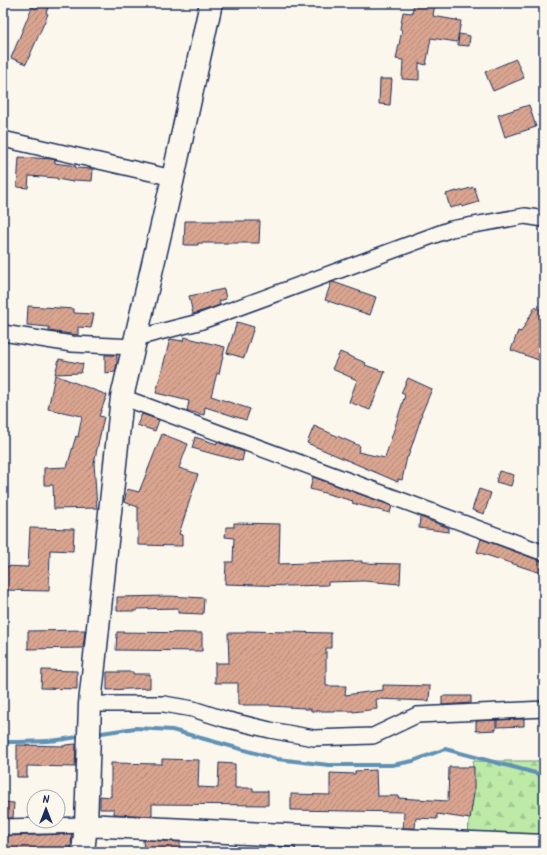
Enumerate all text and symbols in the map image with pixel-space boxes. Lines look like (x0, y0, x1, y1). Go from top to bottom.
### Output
north arrow (26, 789, 66, 829)
text: N (43, 791, 50, 809)

